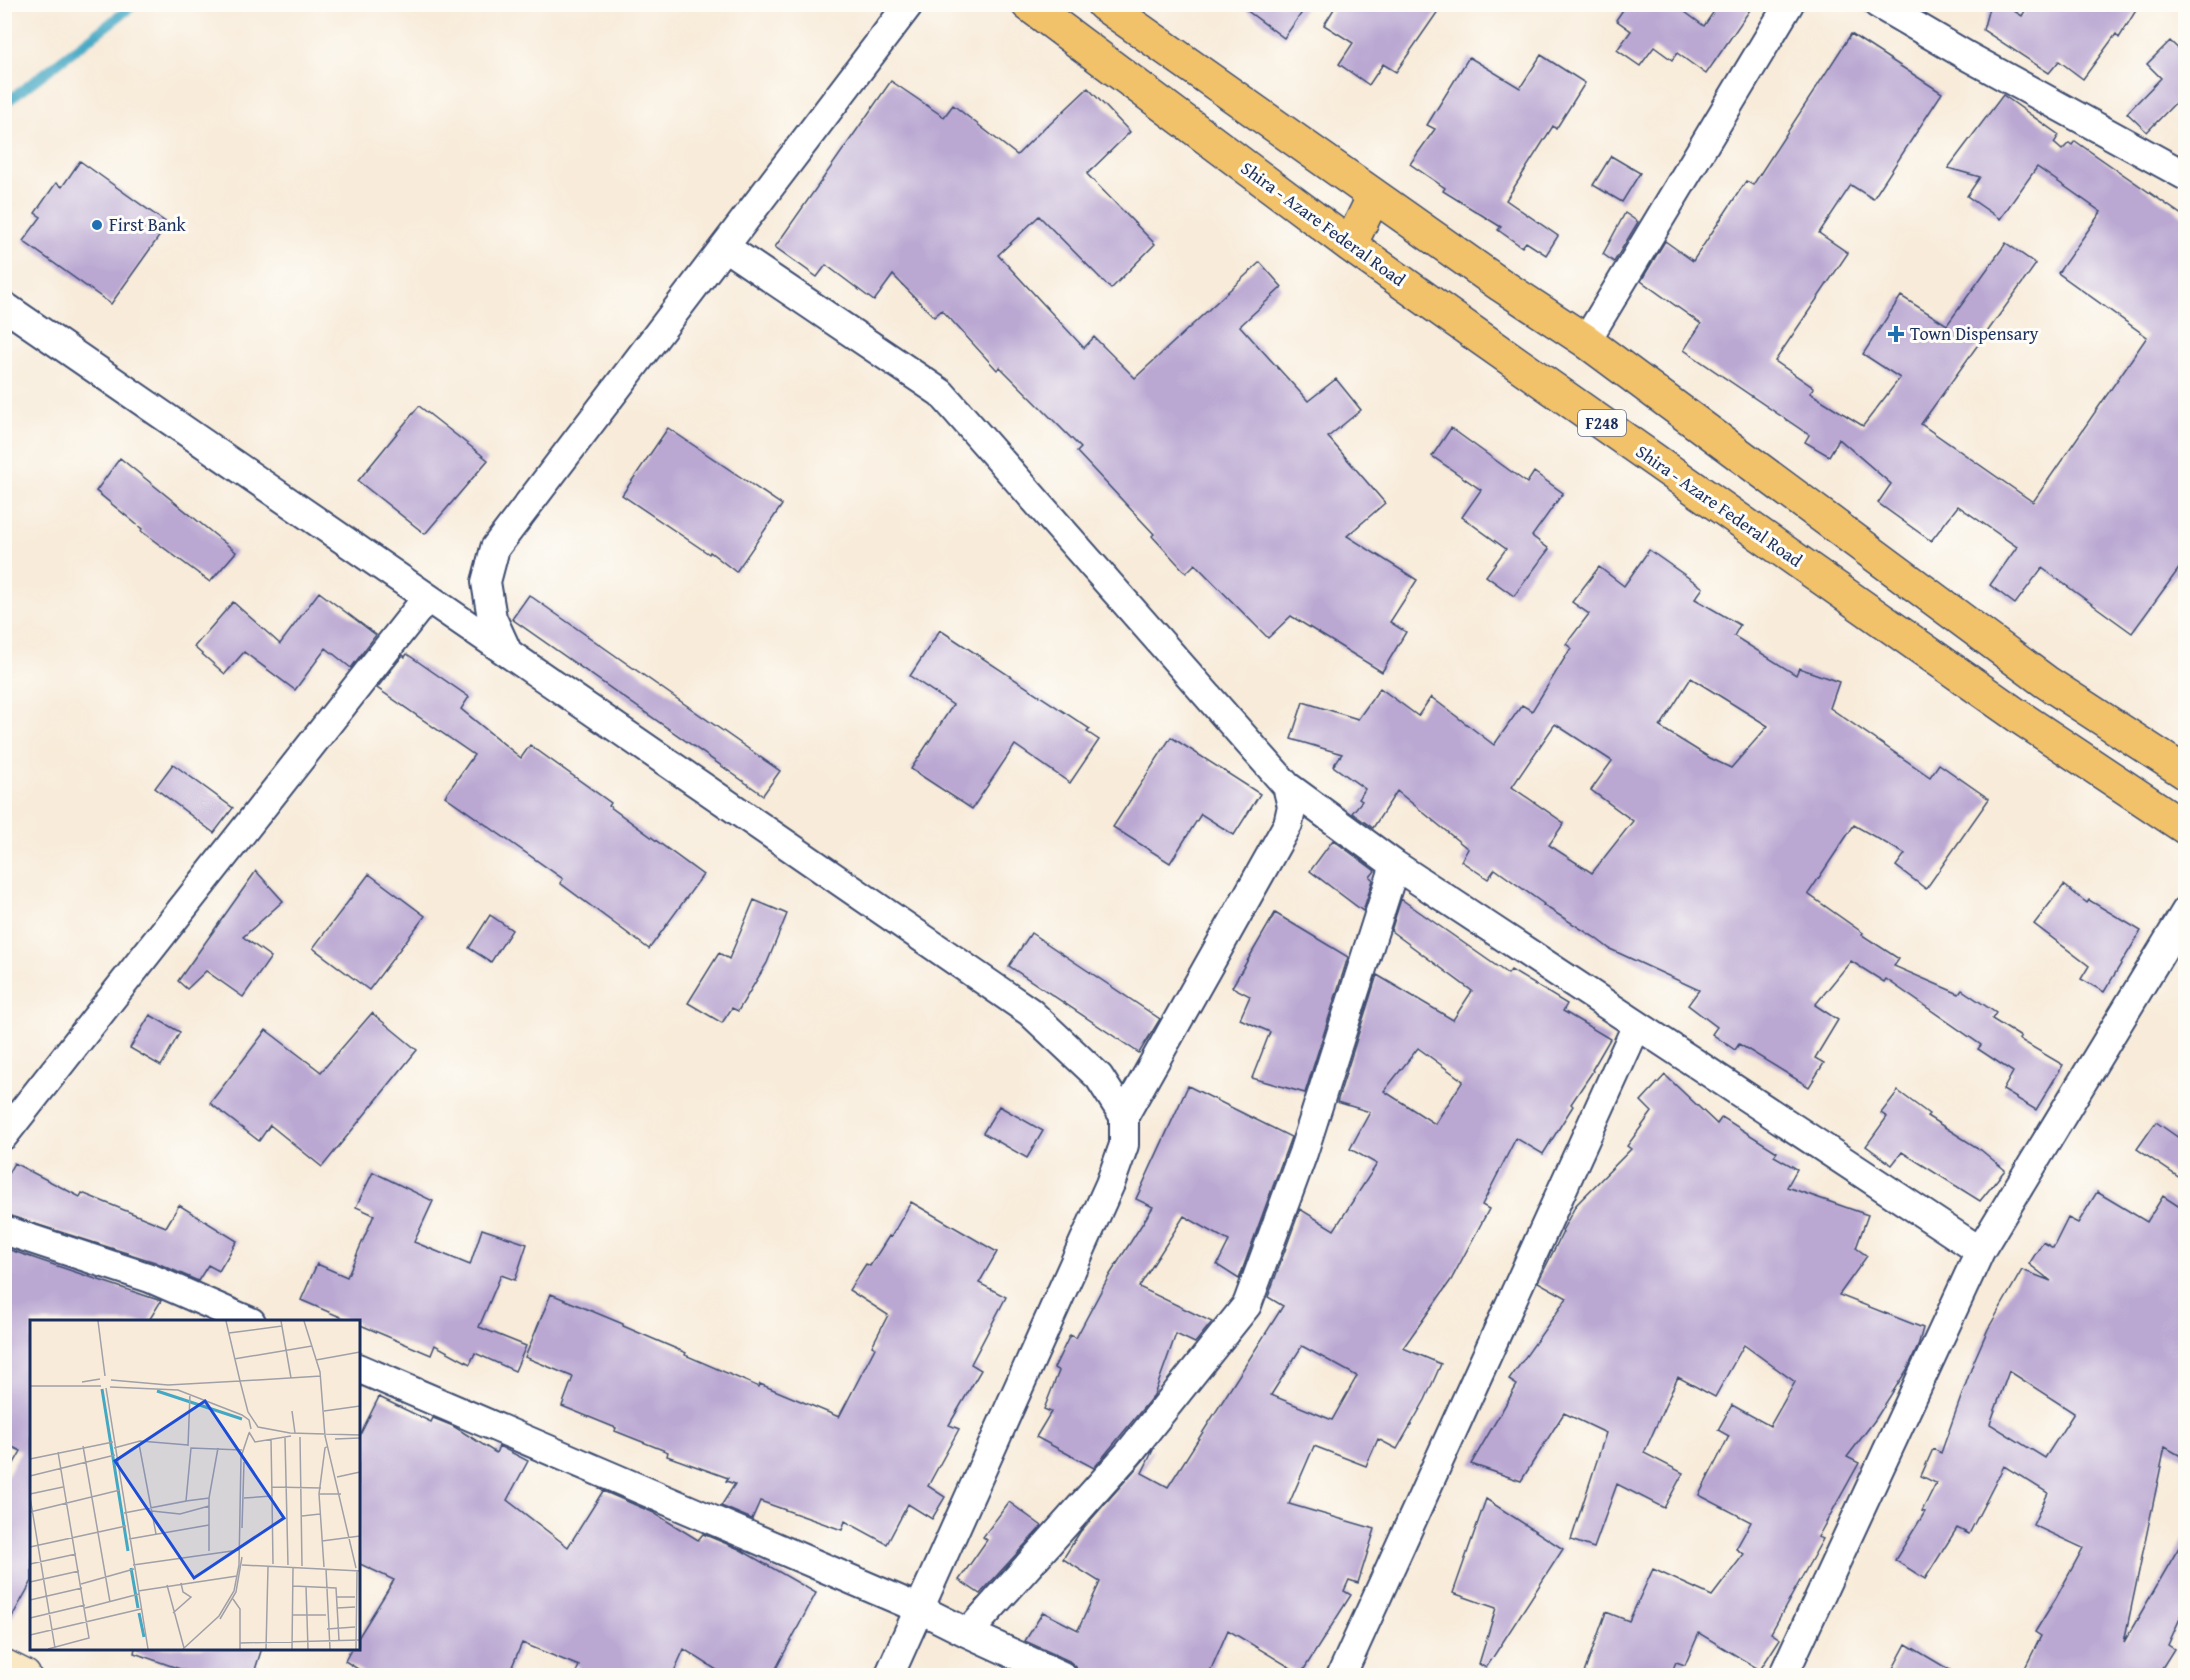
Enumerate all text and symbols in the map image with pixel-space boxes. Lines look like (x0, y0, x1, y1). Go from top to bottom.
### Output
street label: Shira - Azare Federal Road (1235, 155, 1412, 293)
place label: First Bank (109, 211, 187, 238)
marker: First Bank (90, 218, 104, 232)
place label: Town Dispensary (1910, 320, 2039, 347)
marker: Town Dispensary (1887, 325, 1905, 343)
road number: F248 (1578, 410, 1626, 436)
street label: Shira - Azare Federal Road (1631, 438, 1808, 574)
inset map (30, 1320, 360, 1650)

